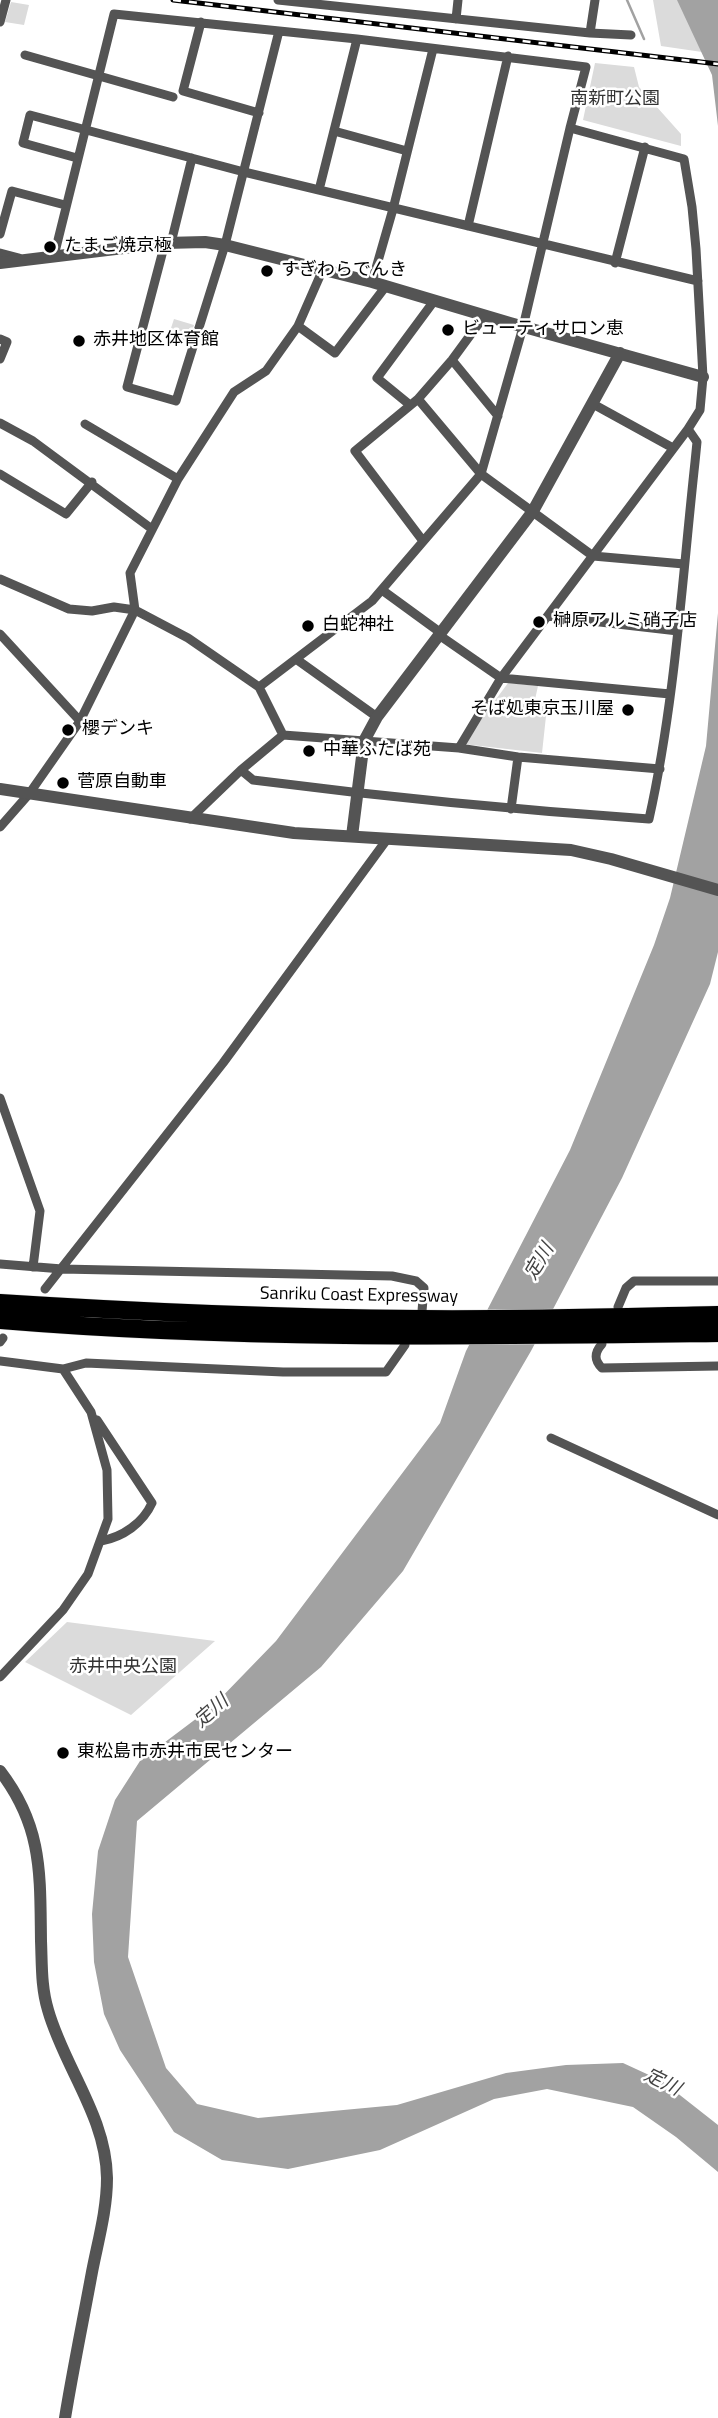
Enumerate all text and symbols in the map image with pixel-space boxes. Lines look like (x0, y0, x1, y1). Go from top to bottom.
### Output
park label: 南新町公園 (570, 89, 660, 111)
place label: たまご焼京極 (64, 236, 172, 258)
marker: たまご焼京極 (42, 239, 58, 255)
place label: すぎわらでんき (281, 260, 407, 282)
marker: すぎわらでんき (259, 263, 275, 279)
place label: ビューティサロン恵 (462, 319, 624, 341)
marker: ビューティサロン恵 (440, 322, 456, 338)
place label: 赤井地区体育館 (93, 330, 219, 352)
marker: 赤井地区体育館 (71, 333, 87, 349)
place label: 榊原アルミ硝子店 (553, 611, 697, 633)
marker: 榊原アルミ硝子店 (531, 614, 547, 630)
place label: 白蛇神社 (322, 615, 394, 637)
marker: 白蛇神社 (300, 618, 316, 634)
place label: そば処東京玉川屋 (470, 699, 614, 721)
marker: そば処東京玉川屋 (620, 702, 636, 718)
place label: 櫻デンキ (82, 719, 154, 741)
marker: 櫻デンキ (60, 722, 76, 738)
place label: 中華ふたば苑 (323, 740, 431, 762)
marker: 中華ふたば苑 (301, 743, 317, 759)
place label: 菅原自動車 (77, 772, 167, 794)
marker: 菅原自動車 (55, 775, 71, 791)
water label: 定川 (520, 1240, 560, 1284)
street label: Sanriku Coast Expressway (260, 1283, 458, 1309)
park label: 赤井中央公園 (69, 1657, 177, 1679)
water label: 定川 (190, 1691, 234, 1733)
place label: 東松島市赤井市民センター (77, 1742, 293, 1764)
marker: 東松島市赤井市民センター (55, 1745, 71, 1761)
water label: 定川 (640, 2064, 684, 2102)

